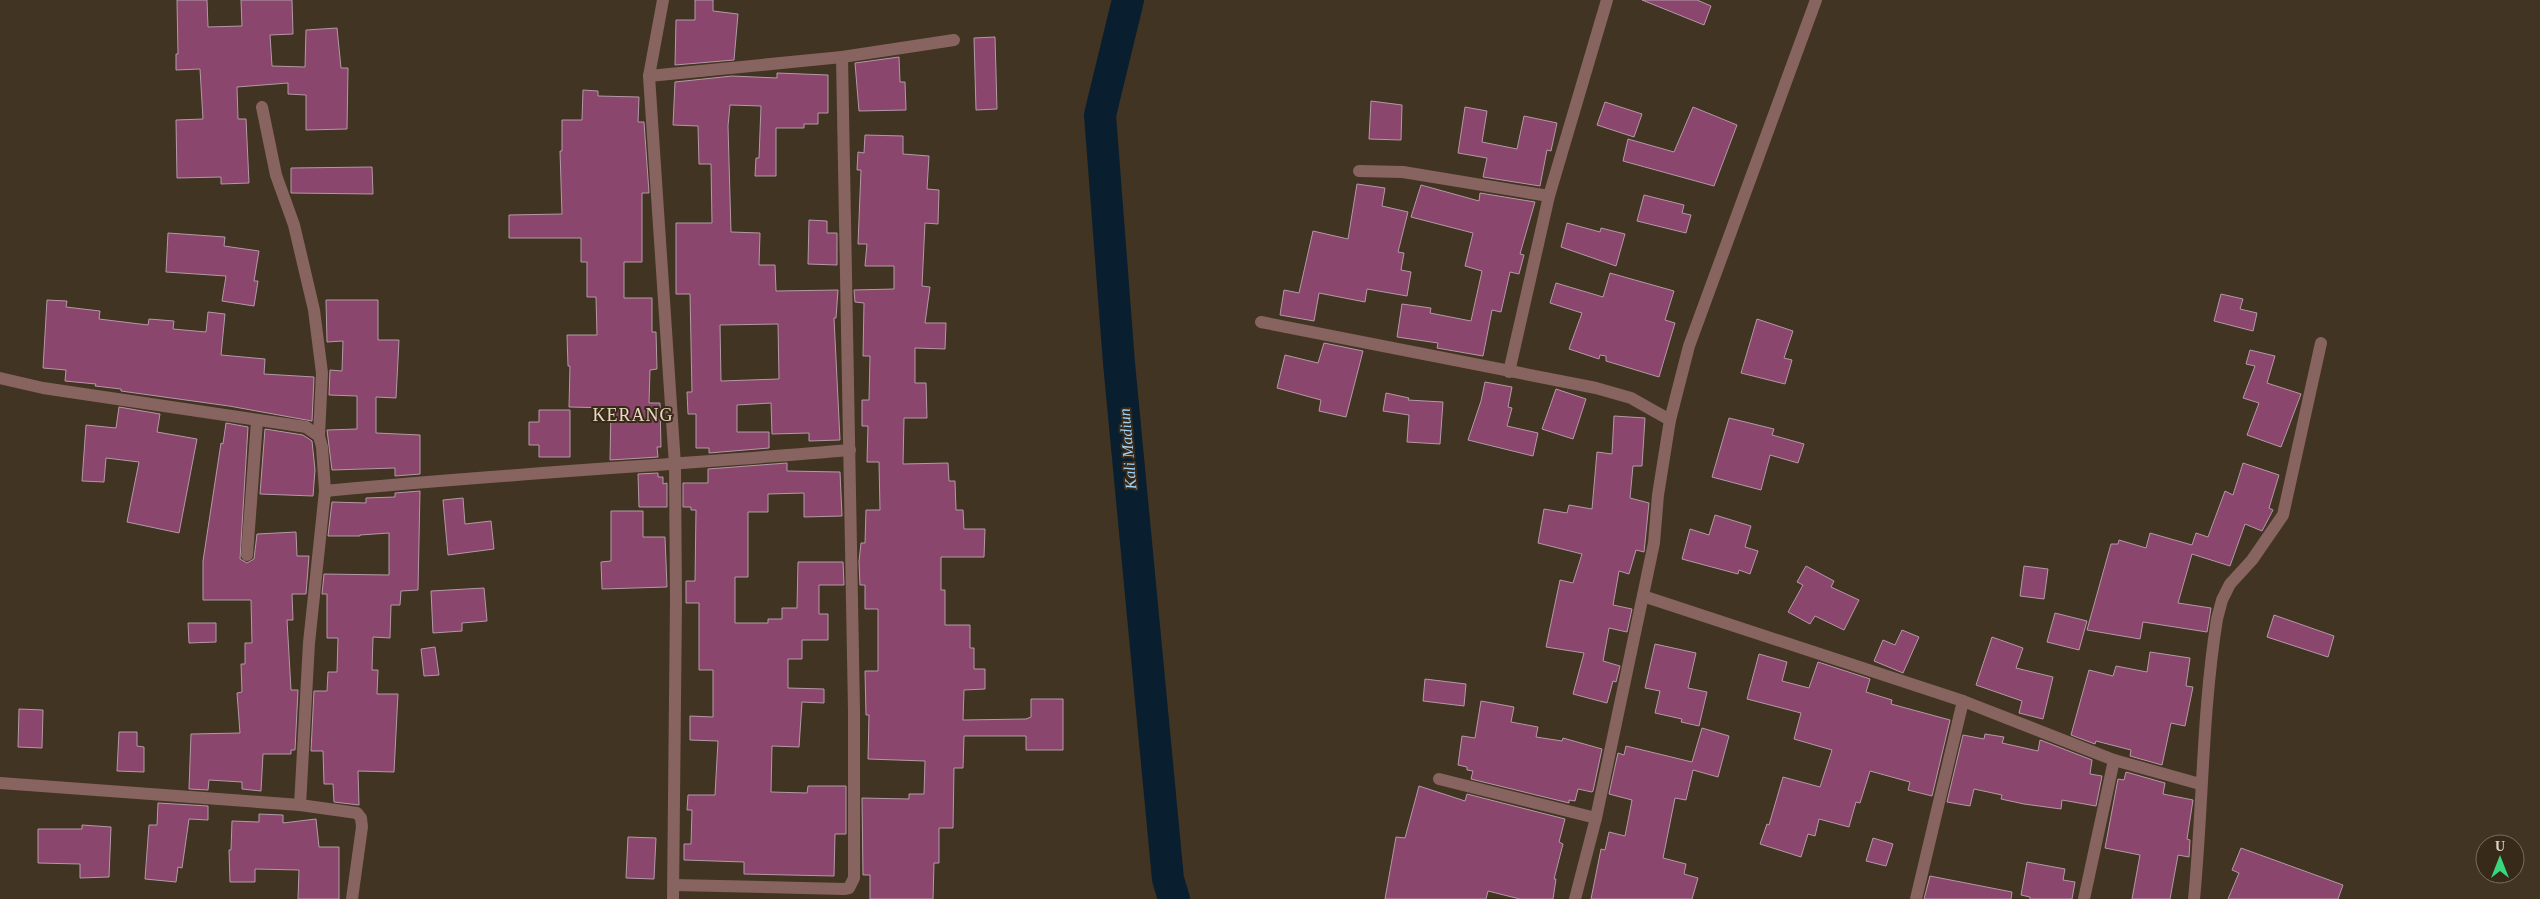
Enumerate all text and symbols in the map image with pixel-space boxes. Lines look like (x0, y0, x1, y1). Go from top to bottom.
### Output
district label: KERANG (593, 405, 674, 425)
water label: Kali Madiun (1115, 408, 1140, 491)
north arrow (2475, 834, 2525, 884)
text: U (2495, 839, 2505, 854)

